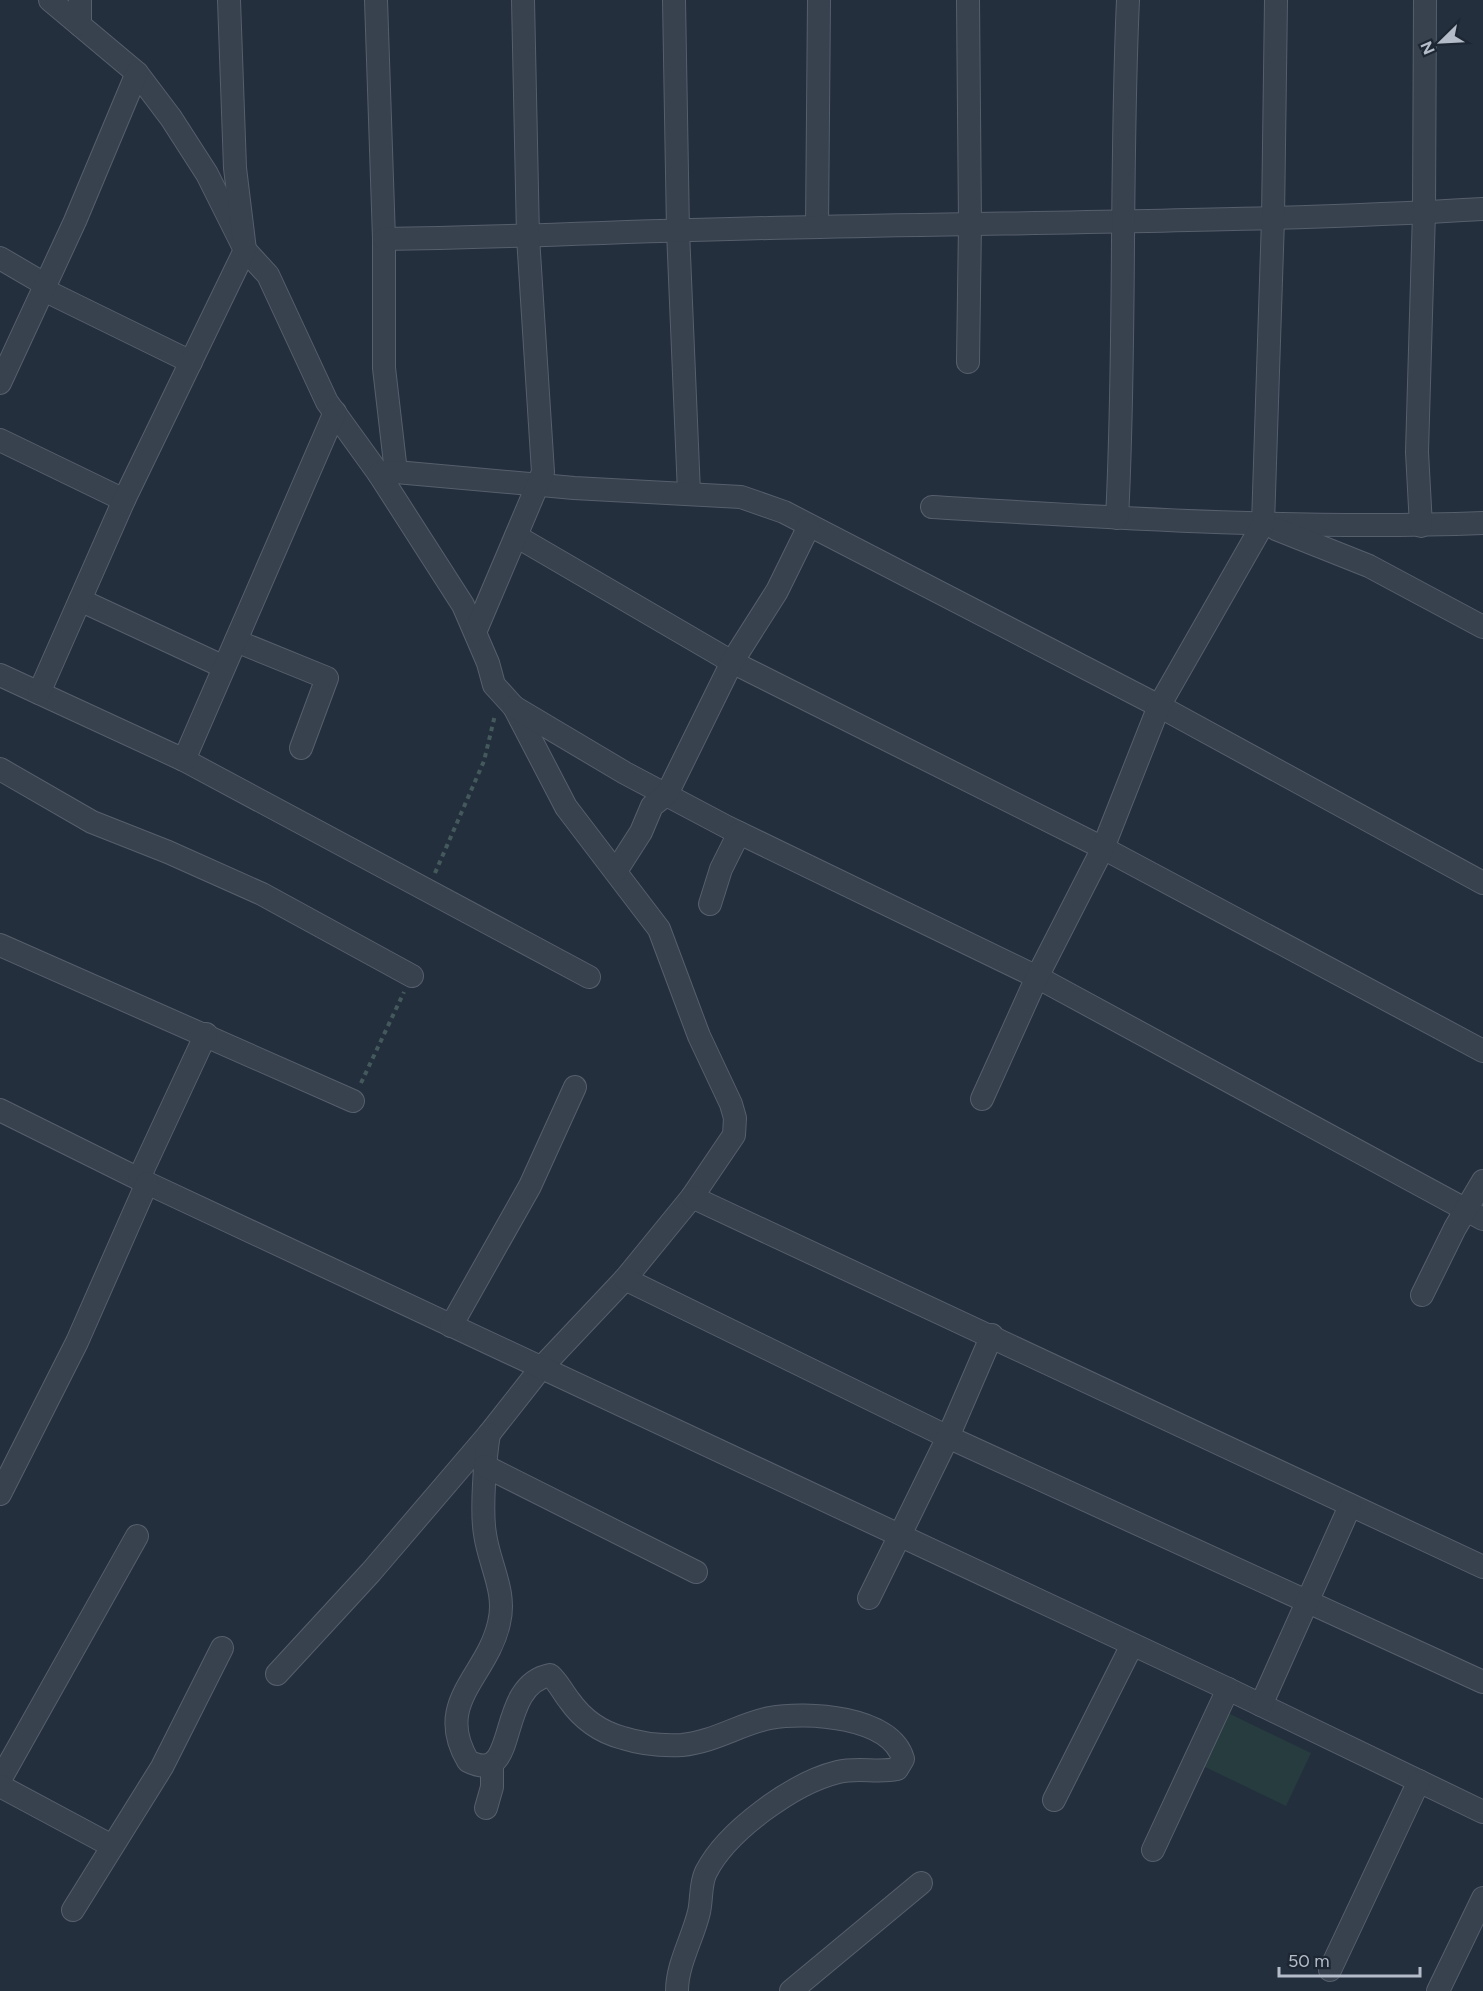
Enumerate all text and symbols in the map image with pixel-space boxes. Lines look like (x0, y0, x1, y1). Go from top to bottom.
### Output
north arrow (1411, 12, 1471, 72)
text: N (1417, 38, 1439, 57)
scale bar (1279, 1940, 1420, 1978)
text: 50 m (1288, 1950, 1330, 1972)

